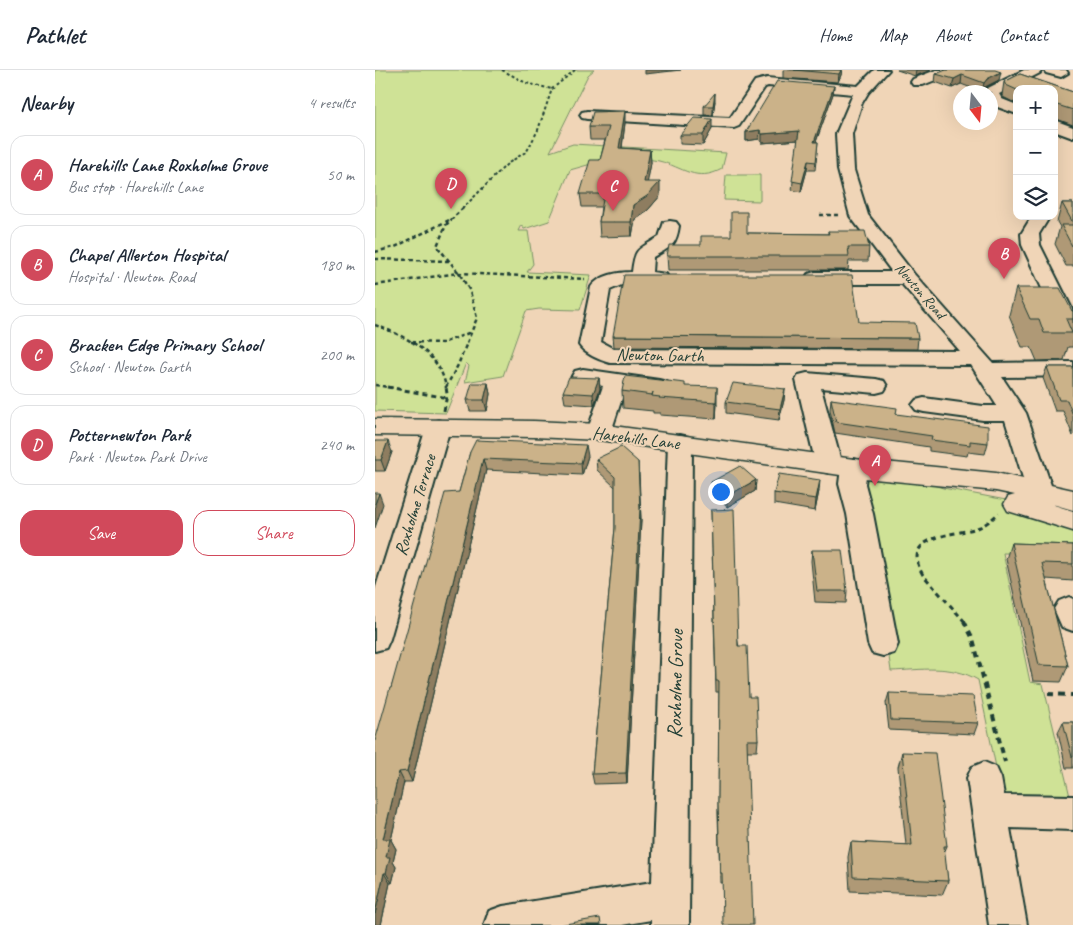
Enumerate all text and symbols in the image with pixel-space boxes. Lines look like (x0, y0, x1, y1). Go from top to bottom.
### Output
text: Pathlet (25, 20, 85, 50)
text: Home (819, 24, 852, 46)
text: Map (880, 24, 907, 46)
text: About (935, 24, 971, 46)
text: Contact (999, 24, 1048, 46)
north arrow (953, 85, 998, 130)
map controls (1013, 85, 1058, 220)
button: + (1013, 85, 1058, 130)
text: Nearby (20, 90, 73, 116)
text: 4 results (308, 93, 355, 113)
button: − (1013, 130, 1058, 175)
text: Harehills Lane Roxholme Grove (68, 153, 267, 177)
text: A (33, 165, 41, 185)
text: 50 m (327, 165, 354, 185)
pin: D (435, 168, 467, 209)
pin: C (597, 170, 629, 211)
button: layers (1013, 175, 1058, 220)
text: Bus stop · Harehills Lane (68, 177, 203, 197)
pin: B (988, 238, 1020, 279)
text: Chapel Allerton Hospital (68, 243, 226, 267)
text: B (33, 255, 41, 275)
text: 180 m (320, 255, 354, 275)
street label: Newton Road (891, 259, 951, 324)
text: Hospital · Newton Road (68, 267, 195, 287)
text: Bracken Edge Primary School (68, 333, 261, 357)
street label: Newton Garth (616, 343, 705, 367)
text: C (33, 345, 41, 365)
text: 200 m (320, 345, 354, 365)
text: School · Newton Garth (68, 357, 191, 377)
street label: Harehills Lane (591, 422, 682, 454)
text: Potternewton Park (68, 423, 190, 447)
text: D (32, 435, 42, 455)
text: 240 m (320, 435, 354, 455)
pin: A (859, 445, 891, 486)
text: Park · Newton Park Drive (68, 447, 207, 467)
street label: Roxholme Terrace (389, 451, 441, 558)
your location (708, 479, 734, 505)
button: Save (20, 510, 183, 556)
button: Share (193, 510, 355, 556)
street label: Roxholme Grove (661, 628, 689, 739)

